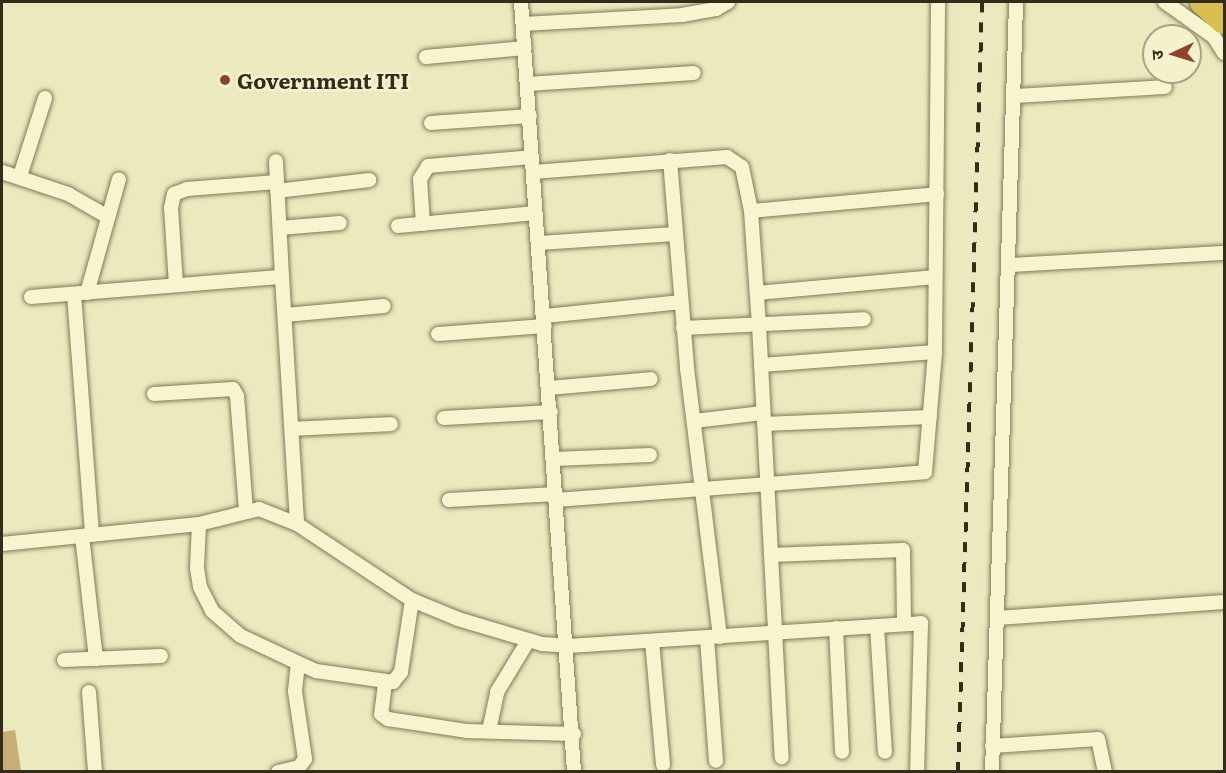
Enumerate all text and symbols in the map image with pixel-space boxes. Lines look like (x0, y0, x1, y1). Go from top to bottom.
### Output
north arrow (1142, 24, 1202, 84)
text: उ (1144, 50, 1168, 61)
place label: Government ITI (237, 67, 409, 93)
marker: Government ITI (218, 73, 232, 87)

